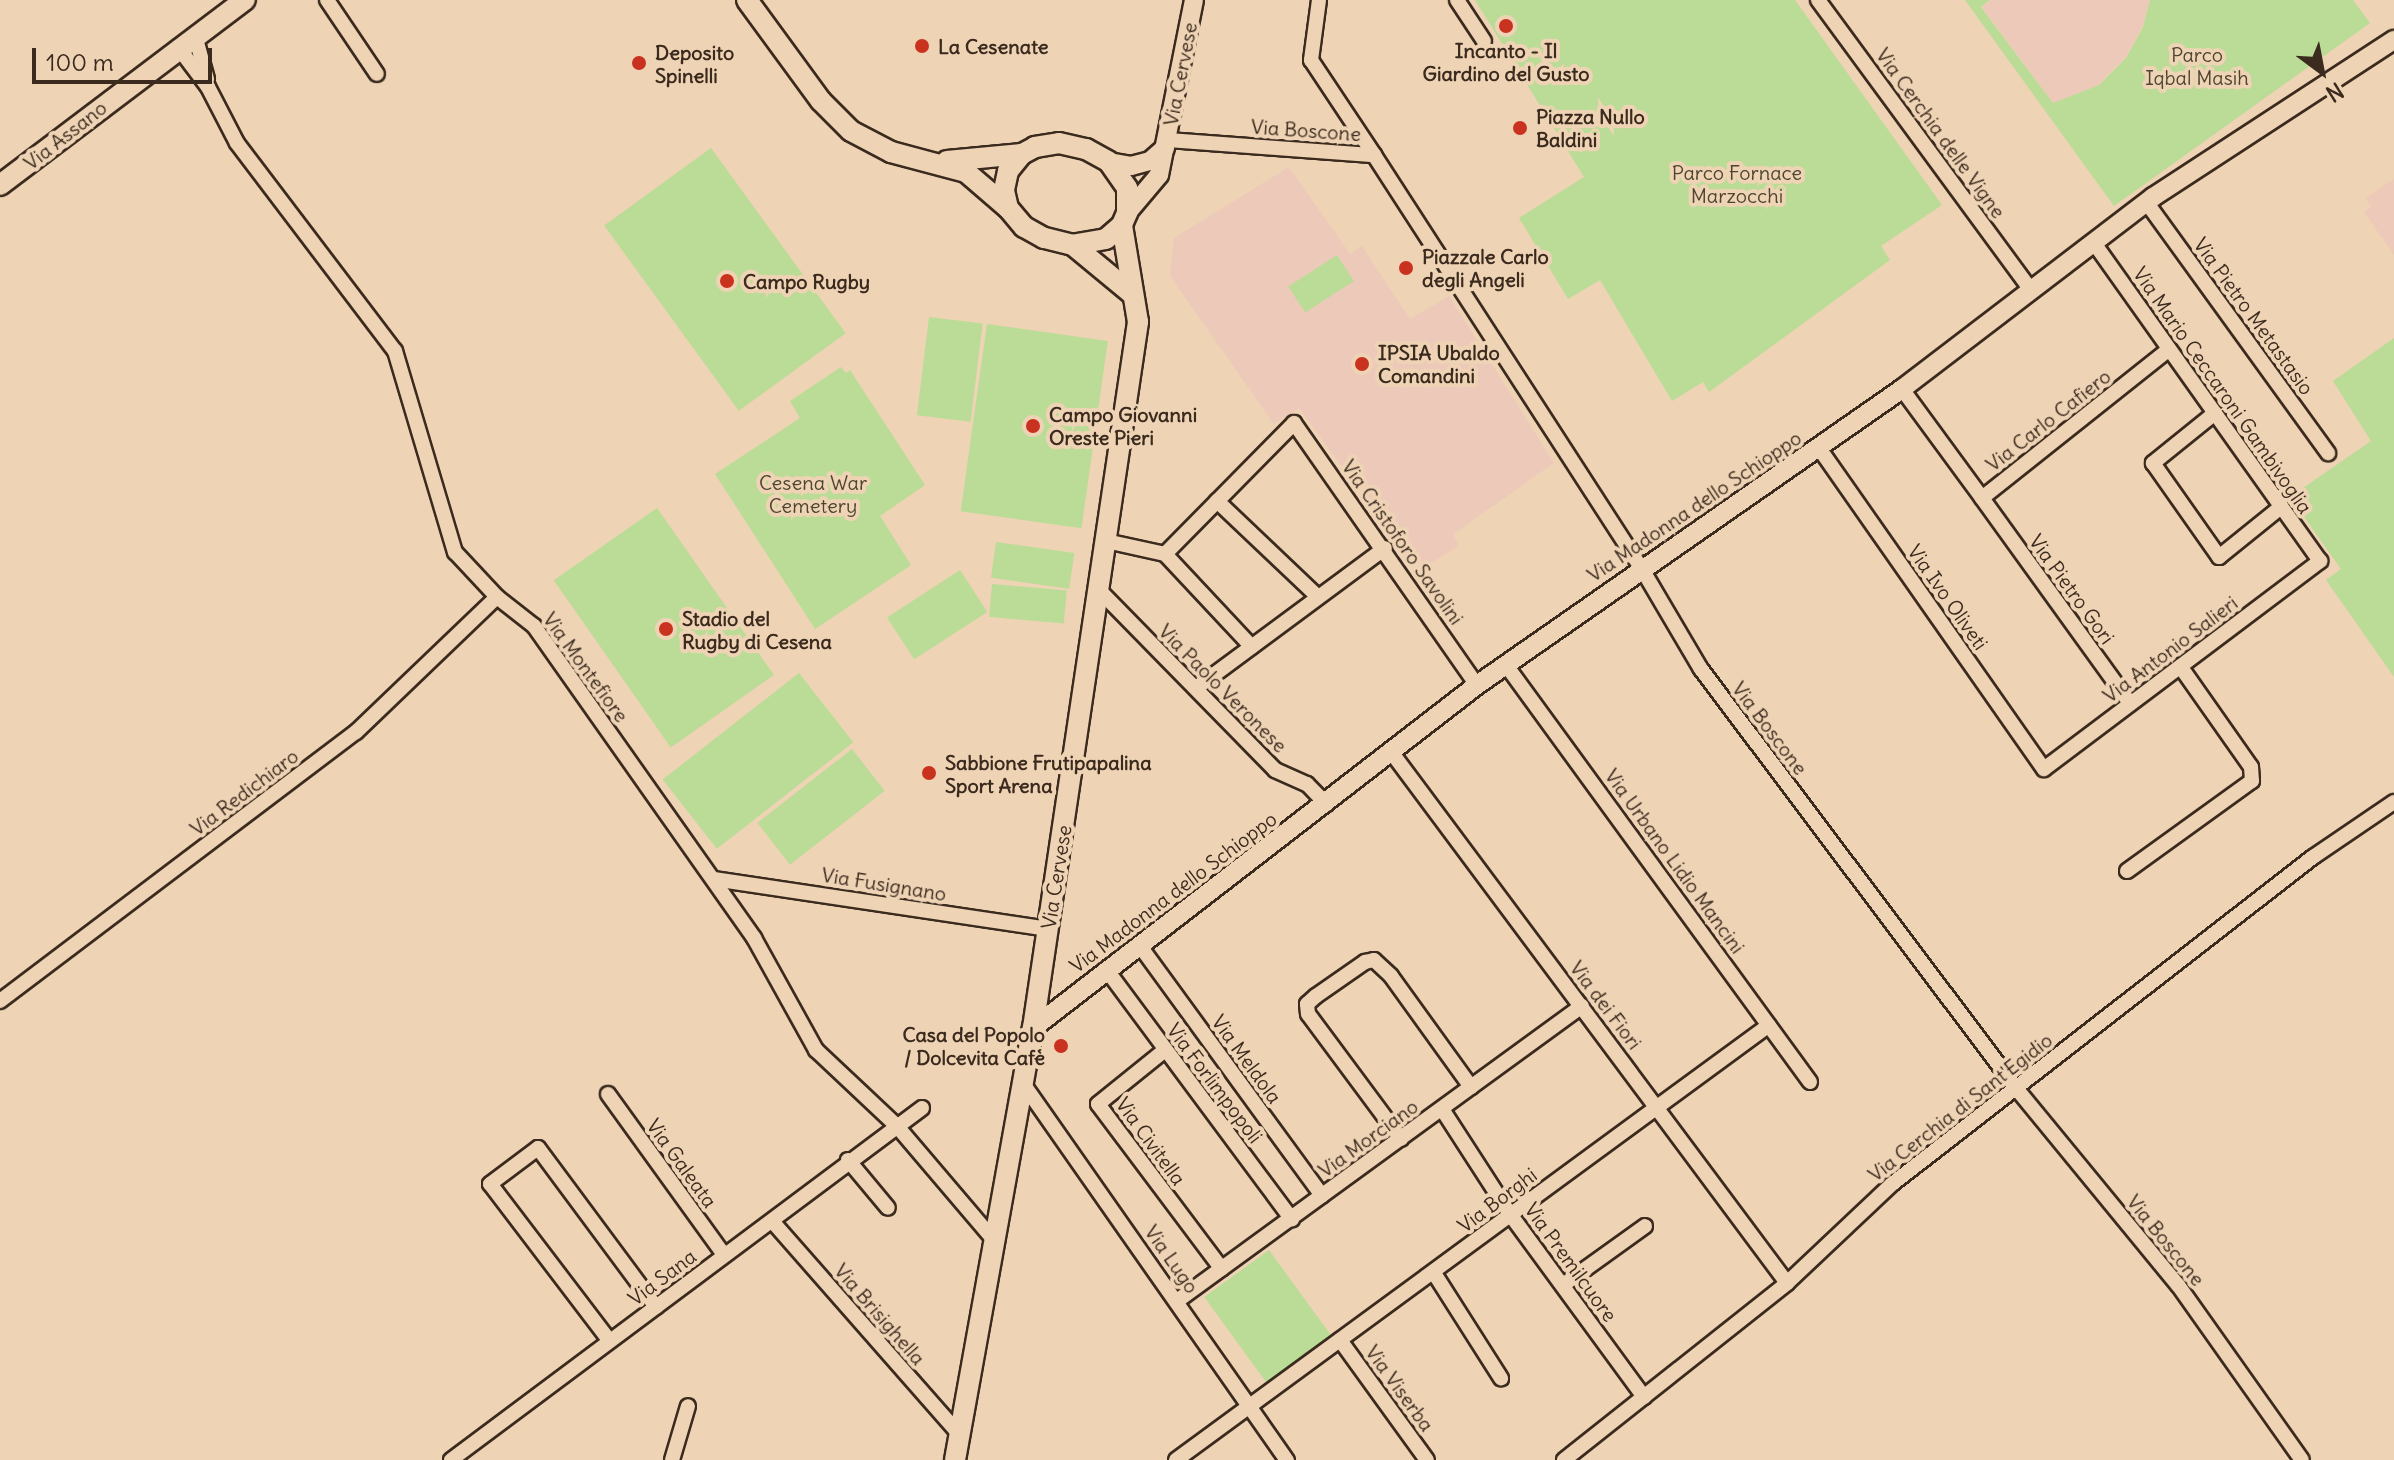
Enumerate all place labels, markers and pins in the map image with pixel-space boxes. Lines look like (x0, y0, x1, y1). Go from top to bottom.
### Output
marker: Incanto - Il Giardino del Gusto (1497, 17, 1515, 35)
place label: La Cesenate (938, 34, 1049, 58)
marker: La Cesenate (913, 37, 931, 55)
place label: Incanto - Il Giardino del Gusto (1423, 38, 1589, 85)
place label: Deposito Spinelli (655, 40, 734, 87)
marker: Deposito Spinelli (630, 54, 648, 72)
place label: Piazza Nullo Baldini (1536, 104, 1645, 151)
marker: Piazza Nullo Baldini (1511, 119, 1529, 137)
place label: Piazzale Carlo degli Angeli (1422, 244, 1549, 291)
marker: Piazzale Carlo degli Angeli (1397, 259, 1415, 277)
place label: Campo Rugby (743, 269, 870, 293)
marker: Campo Rugby (718, 272, 736, 290)
place label: IPSIA Ubaldo Comandini (1378, 340, 1500, 387)
marker: IPSIA Ubaldo Comandini (1353, 355, 1371, 373)
place label: Campo Giovanni Oreste Pieri (1049, 402, 1197, 449)
marker: Campo Giovanni Oreste Pieri (1024, 417, 1042, 435)
place label: Stadio del Rugby di Cesena (682, 606, 832, 653)
marker: Stadio del Rugby di Cesena (657, 620, 675, 638)
place label: Sabbione Frutipapalina Sport Arena (945, 750, 1152, 797)
marker: Sabbione Frutipapalina Sport Arena (920, 764, 938, 782)
place label: Casa del Popolo / Dolcevita Cafè (902, 1022, 1045, 1069)
marker: Casa del Popolo / Dolcevita Cafè (1052, 1037, 1070, 1055)

